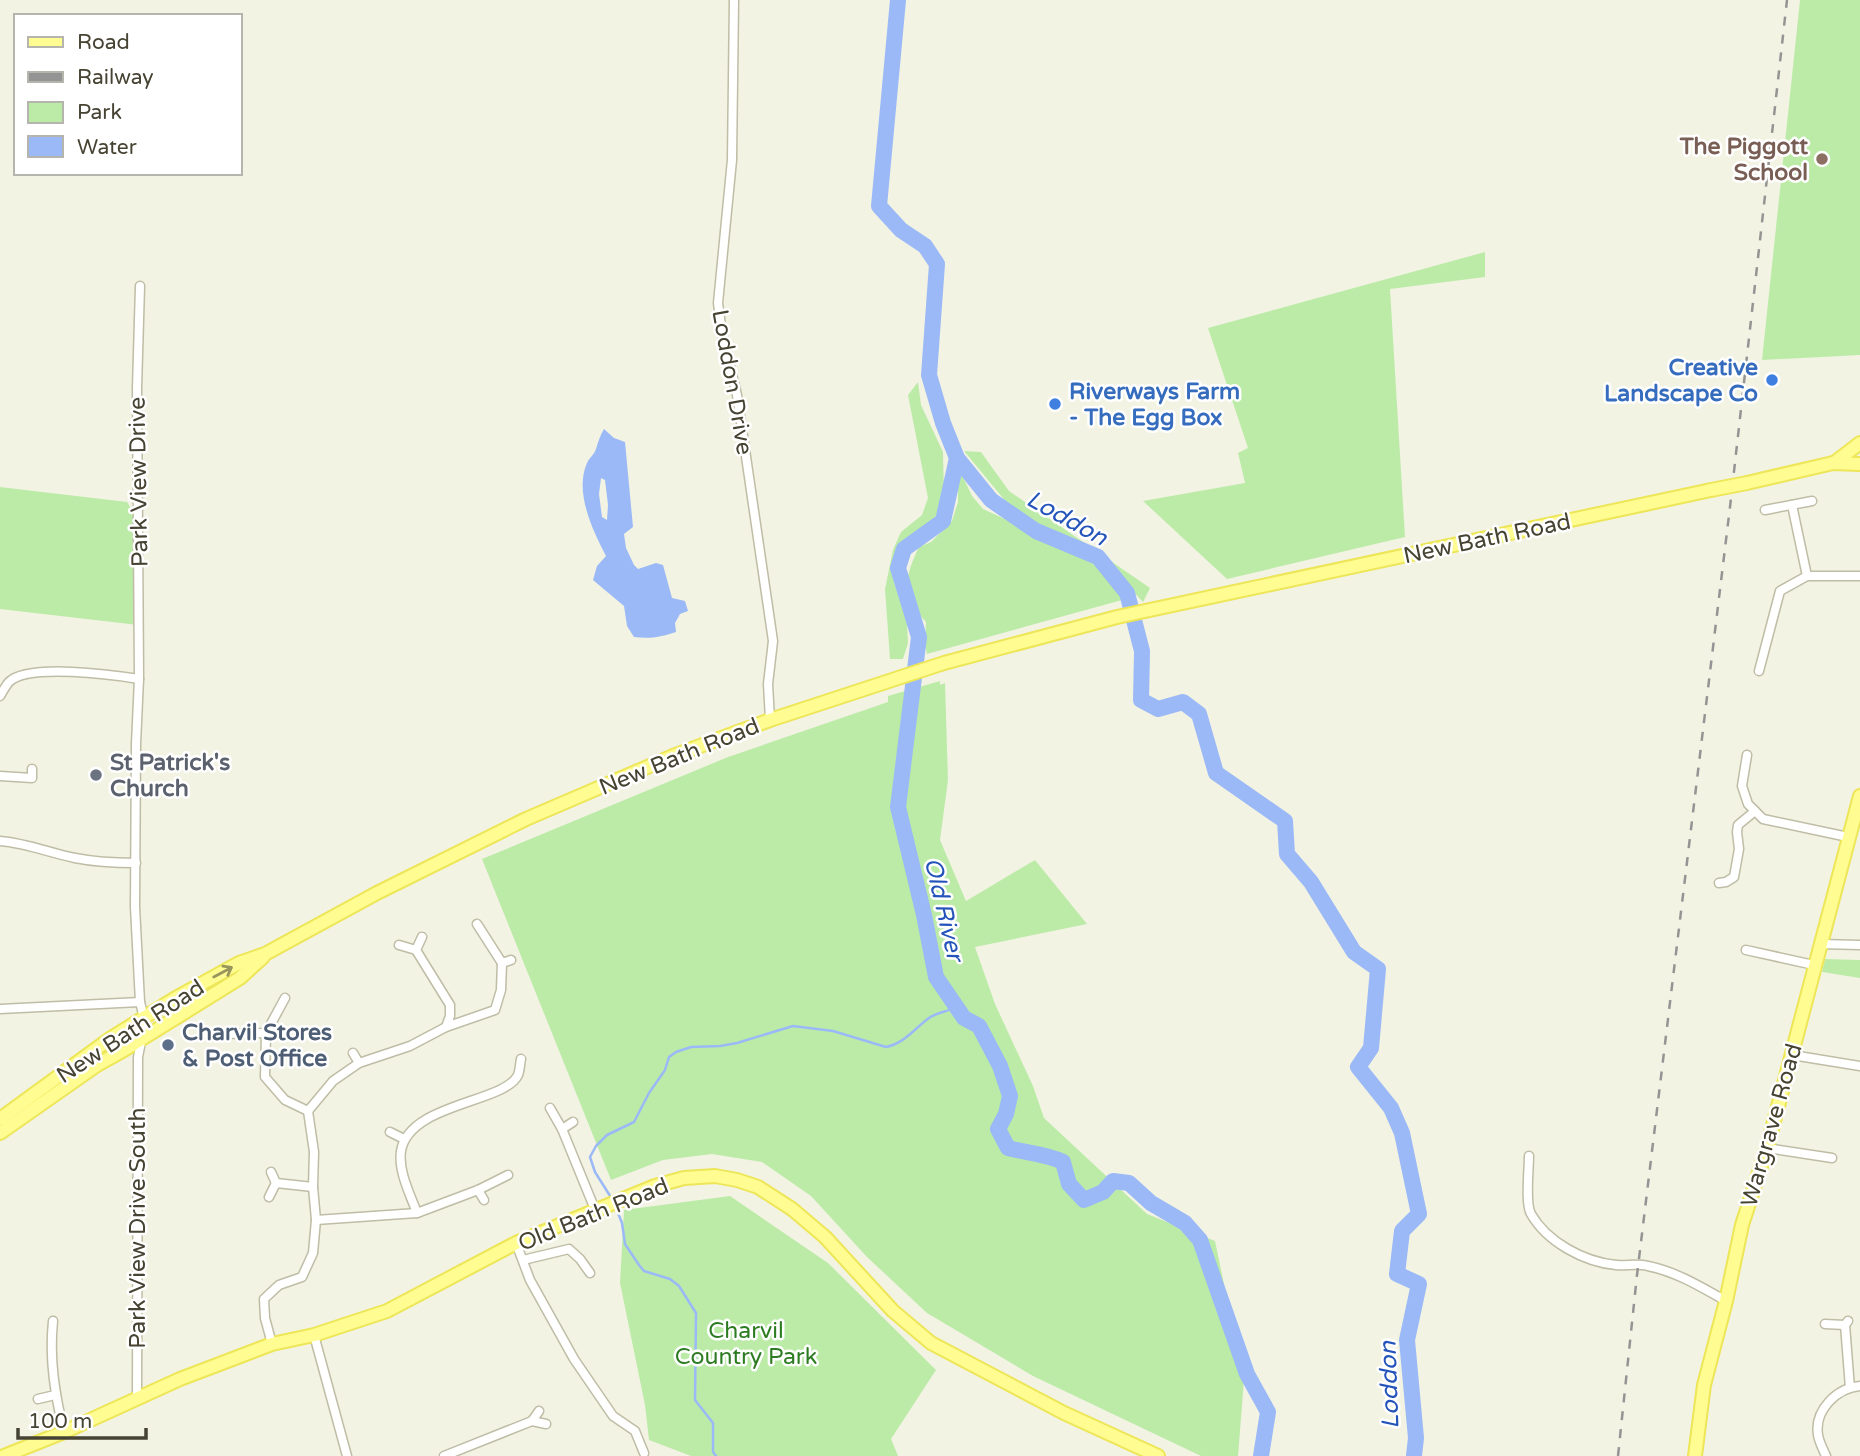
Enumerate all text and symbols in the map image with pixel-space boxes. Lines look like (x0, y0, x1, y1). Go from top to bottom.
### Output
legend (14, 14, 242, 175)
text: Road (77, 30, 130, 55)
text: Railway (77, 65, 154, 90)
text: Park (77, 100, 122, 125)
place label: The Piggott School (1679, 133, 1808, 187)
text: Water (77, 135, 137, 160)
marker: The Piggott School (1814, 151, 1830, 167)
street label: Loddon Drive (705, 307, 759, 457)
place label: Creative Landscape Co (1604, 354, 1758, 408)
marker: Creative Landscape Co (1764, 372, 1780, 388)
place label: Riverways Farm - The Egg Box (1069, 378, 1240, 432)
marker: Riverways Farm - The Egg Box (1047, 396, 1063, 412)
street label: Park View Drive (124, 397, 154, 567)
water label: Loddon (1021, 484, 1113, 553)
street label: New Bath Road (1401, 508, 1573, 570)
street label: New Bath Road (595, 712, 764, 802)
place label: St Patrick's Church (110, 749, 230, 803)
marker: St Patrick's Church (88, 767, 104, 783)
water label: Old River (918, 855, 970, 966)
one-way arrow (212, 964, 233, 978)
street label: New Bath Road (51, 974, 210, 1090)
place label: Charvil Stores & Post Office (182, 1019, 332, 1073)
marker: Charvil Stores & Post Office (160, 1037, 176, 1053)
street label: Wargrave Road (1735, 1040, 1809, 1210)
street label: Park View Drive South (124, 1107, 152, 1349)
street label: Old Bath Road (514, 1172, 673, 1258)
park label: Charvil Country Park (675, 1317, 817, 1371)
water label: Loddon (1373, 1339, 1406, 1429)
scale bar (18, 1396, 145, 1440)
text: 100 m (28, 1409, 92, 1434)

